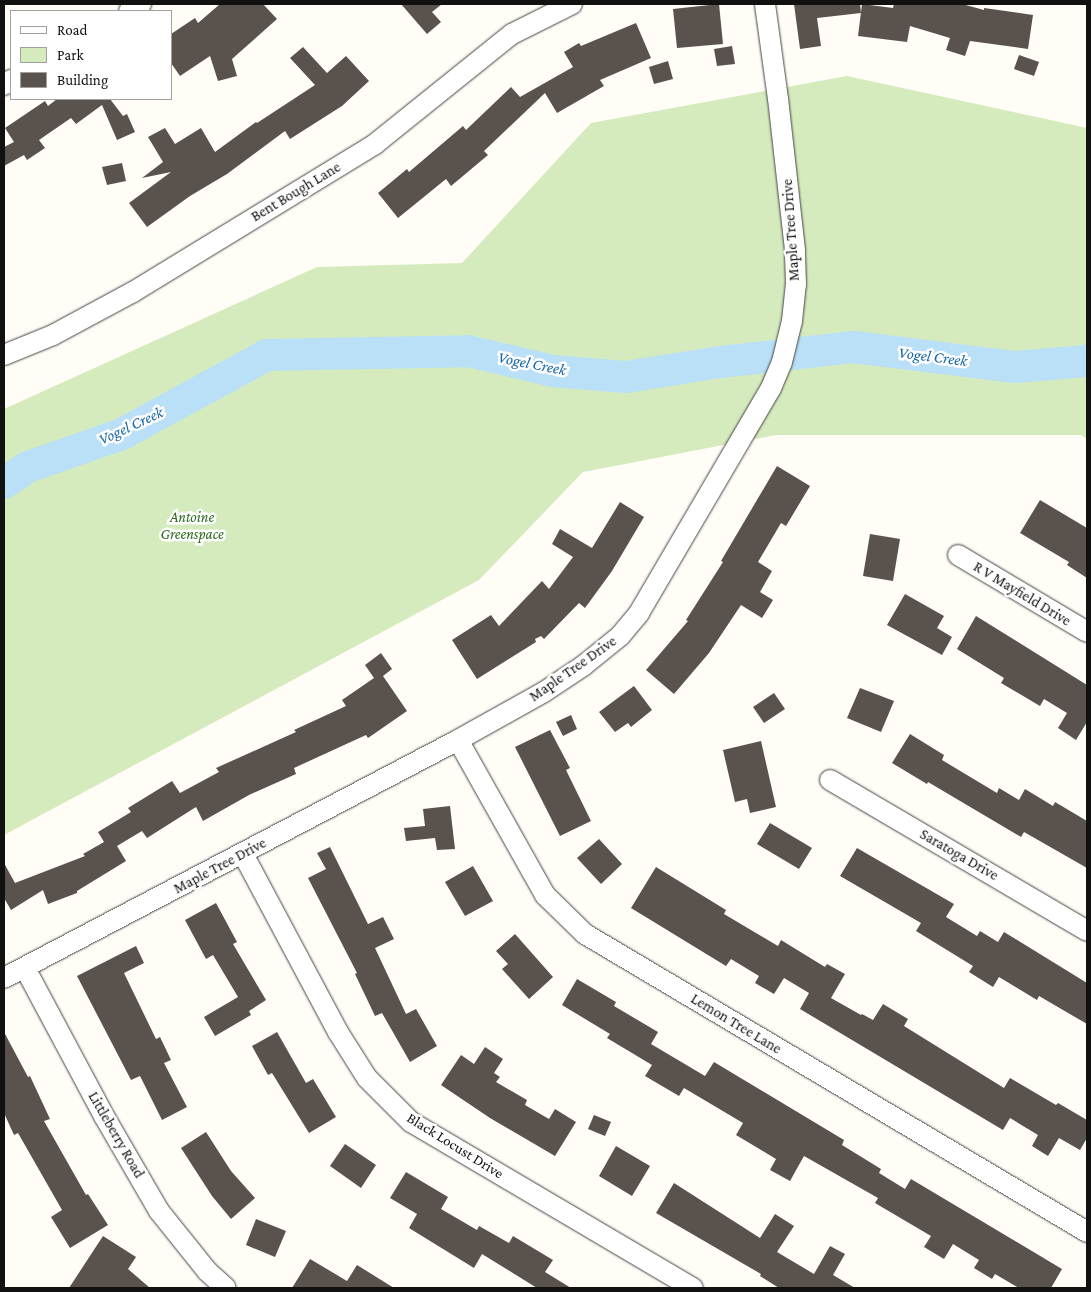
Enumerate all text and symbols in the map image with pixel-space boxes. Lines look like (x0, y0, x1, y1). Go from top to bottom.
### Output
legend (10, 10, 172, 100)
text: Road (57, 22, 87, 38)
text: Park (57, 47, 84, 63)
text: Building (57, 72, 108, 88)
street label: Bent Bough Lane (248, 158, 344, 226)
street label: Maple Tree Drive (778, 178, 804, 282)
water label: Vogel Creek (898, 343, 968, 371)
water label: Vogel Creek (496, 348, 568, 380)
water label: Vogel Creek (96, 403, 166, 449)
park label: Antoine Greenspace (160, 508, 224, 543)
street label: R V Mayfield Drive (970, 558, 1074, 630)
street label: Maple Tree Drive (526, 632, 620, 706)
street label: Saratoga Drive (916, 825, 1002, 885)
street label: Maple Tree Drive (171, 834, 269, 898)
street label: Lemon Tree Lane (687, 990, 785, 1058)
street label: Littleberry Road (84, 1089, 148, 1181)
street label: Black Locust Drive (403, 1109, 507, 1183)

